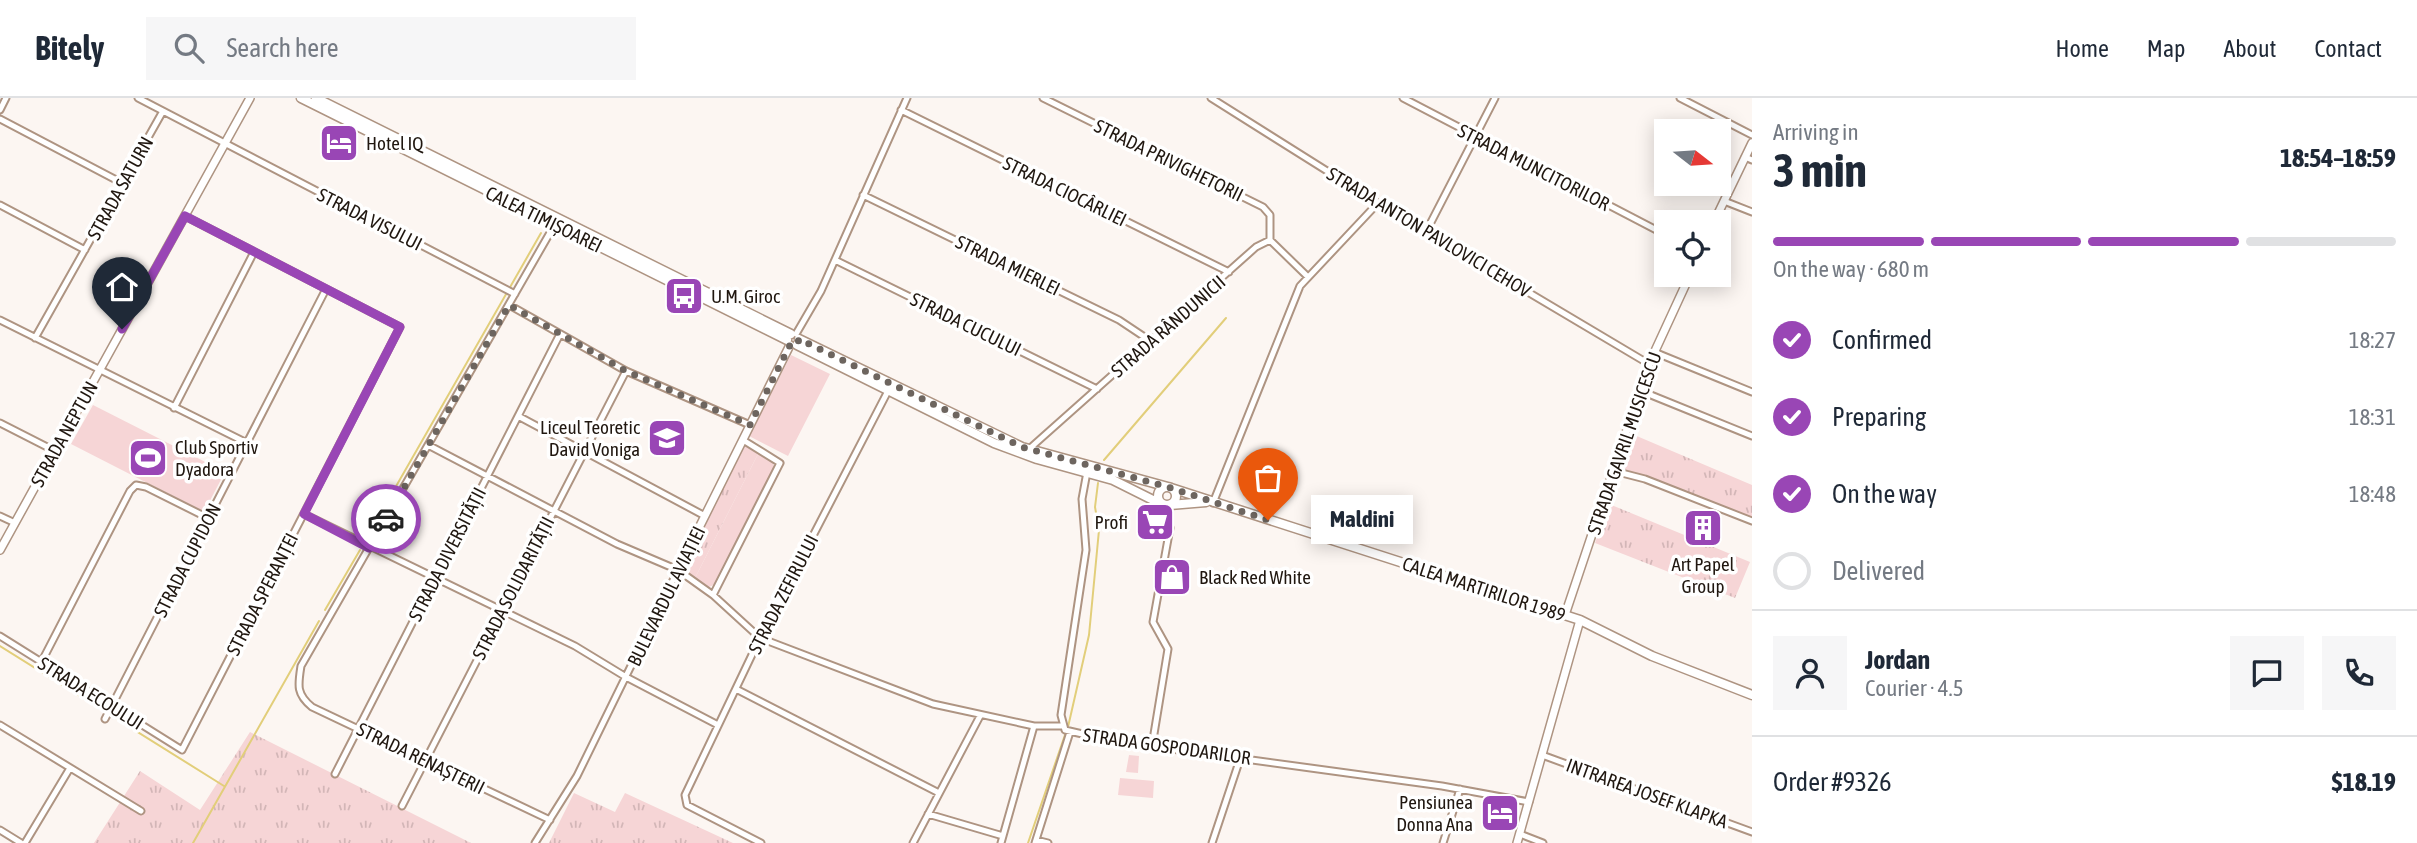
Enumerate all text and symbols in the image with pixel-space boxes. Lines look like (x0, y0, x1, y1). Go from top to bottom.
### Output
search box (146, 17, 636, 80)
text: Bitely (35, 29, 104, 67)
icon: search (170, 29, 208, 67)
text: Search here (226, 33, 339, 63)
text: Home (2055, 35, 2109, 62)
text: Map (2147, 35, 2185, 62)
text: About (2223, 35, 2276, 62)
text: Contact (2314, 35, 2382, 62)
street label: STRADA PRIVIGHETORII (1091, 114, 1247, 206)
street label: STRADA MUNCITORILOR (1455, 119, 1614, 215)
north arrow (1654, 119, 1731, 196)
map controls (1654, 119, 1731, 287)
text: Arriving in (1773, 119, 1859, 145)
hotel icon: Hotel IQ (318, 122, 360, 164)
place label: Hotel IQ (366, 132, 424, 154)
street label: STRADA SATURN (83, 133, 157, 243)
text: 18:54–18:59 (2280, 143, 2396, 173)
text: 3 min (1773, 144, 1867, 197)
street label: STRADA CIOCÂRLIEI (1000, 152, 1130, 230)
street label: STRADA ANTON PAVLOVICI CEHOV (1323, 162, 1535, 302)
street label: CALEA TIMIȘOAREI (482, 181, 606, 257)
street label: STRADA VISULUI (314, 183, 426, 255)
button: locate (1654, 210, 1731, 287)
street label: STRADA MIERLEI (952, 230, 1064, 300)
text: On the way · 680 m (1773, 256, 1929, 282)
pin (92, 257, 152, 329)
icon: home (103, 268, 141, 306)
street label: STRADA RÂNDUNICII (1106, 271, 1230, 381)
bus stop icon: U.M. Giroc (663, 275, 705, 317)
place label: U.M. Giroc (711, 285, 781, 307)
street label: STRADA CUCULUI (907, 288, 1025, 360)
icon: check (1773, 321, 1811, 359)
text: Confirmed (1832, 325, 1932, 355)
text: 18:27 (2349, 327, 2396, 353)
street label: STRADA GAVRIL MUSICESCU (1582, 349, 1666, 537)
street label: STRADA NEPTUN (26, 377, 102, 491)
icon: check (1773, 398, 1811, 436)
text: Preparing (1832, 402, 1926, 432)
text: 18:31 (2349, 404, 2396, 430)
place label: Liceul Teoretic David Voniga (540, 416, 641, 460)
school or university icon: Liceul Teoretic David Voniga (646, 417, 688, 459)
place label: Club Sportiv Dyadora (175, 436, 259, 480)
sports icon: Club Sportiv Dyadora (127, 437, 169, 479)
pin (1238, 448, 1298, 520)
icon: bag (1249, 459, 1287, 497)
icon: check (1773, 475, 1811, 513)
text: On the way (1832, 479, 1937, 509)
text: 18:48 (2349, 481, 2396, 507)
street label: STRADA DIVERSITĂȚII (404, 483, 490, 625)
courier (351, 484, 421, 554)
callout: Maldini (1310, 496, 1412, 544)
street label: STRADA CUPIDON (149, 500, 225, 620)
icon: car (367, 500, 405, 538)
supermarket icon: Profi (1134, 501, 1176, 543)
text: Maldini (1330, 506, 1394, 532)
building icon: Art Papel Group (1682, 507, 1724, 549)
place label: Profi (1095, 511, 1128, 533)
street label: STRADA SOLIDARITĂȚII (467, 513, 559, 663)
street label: BULEVARDUL AVIAȚIEI (623, 522, 709, 670)
street label: STRADA SPERANȚEI (222, 529, 302, 659)
street label: STRADA ZEFIRULUI (743, 531, 823, 657)
street label: CALEA MARTIRILOR 1989 (1400, 552, 1568, 626)
place label: Art Papel Group (1671, 553, 1735, 597)
shop icon: Black Red White (1151, 556, 1193, 598)
text: Delivered (1832, 556, 1925, 586)
place label: Black Red White (1199, 566, 1311, 588)
button: person (1773, 636, 1847, 710)
button: chat (2230, 636, 2304, 710)
button: phone (2322, 636, 2396, 710)
text: Jordan (1865, 645, 1930, 675)
street label: STRADA ECOULUI (34, 652, 148, 734)
text: Courier · 4.5 (1865, 675, 1964, 701)
street label: STRADA RENAȘTERII (354, 718, 488, 798)
street label: STRADA GOSPODARILOR (1082, 723, 1253, 769)
street label: INTRAREA JOSEF KLAPKA (1563, 754, 1731, 833)
text: Order #9326 (1773, 767, 1892, 797)
text: $18.19 (2332, 767, 2396, 797)
place label: Pensiunea Donna Ana (1396, 791, 1473, 835)
hotel icon: Pensiunea Donna Ana (1479, 792, 1521, 834)

